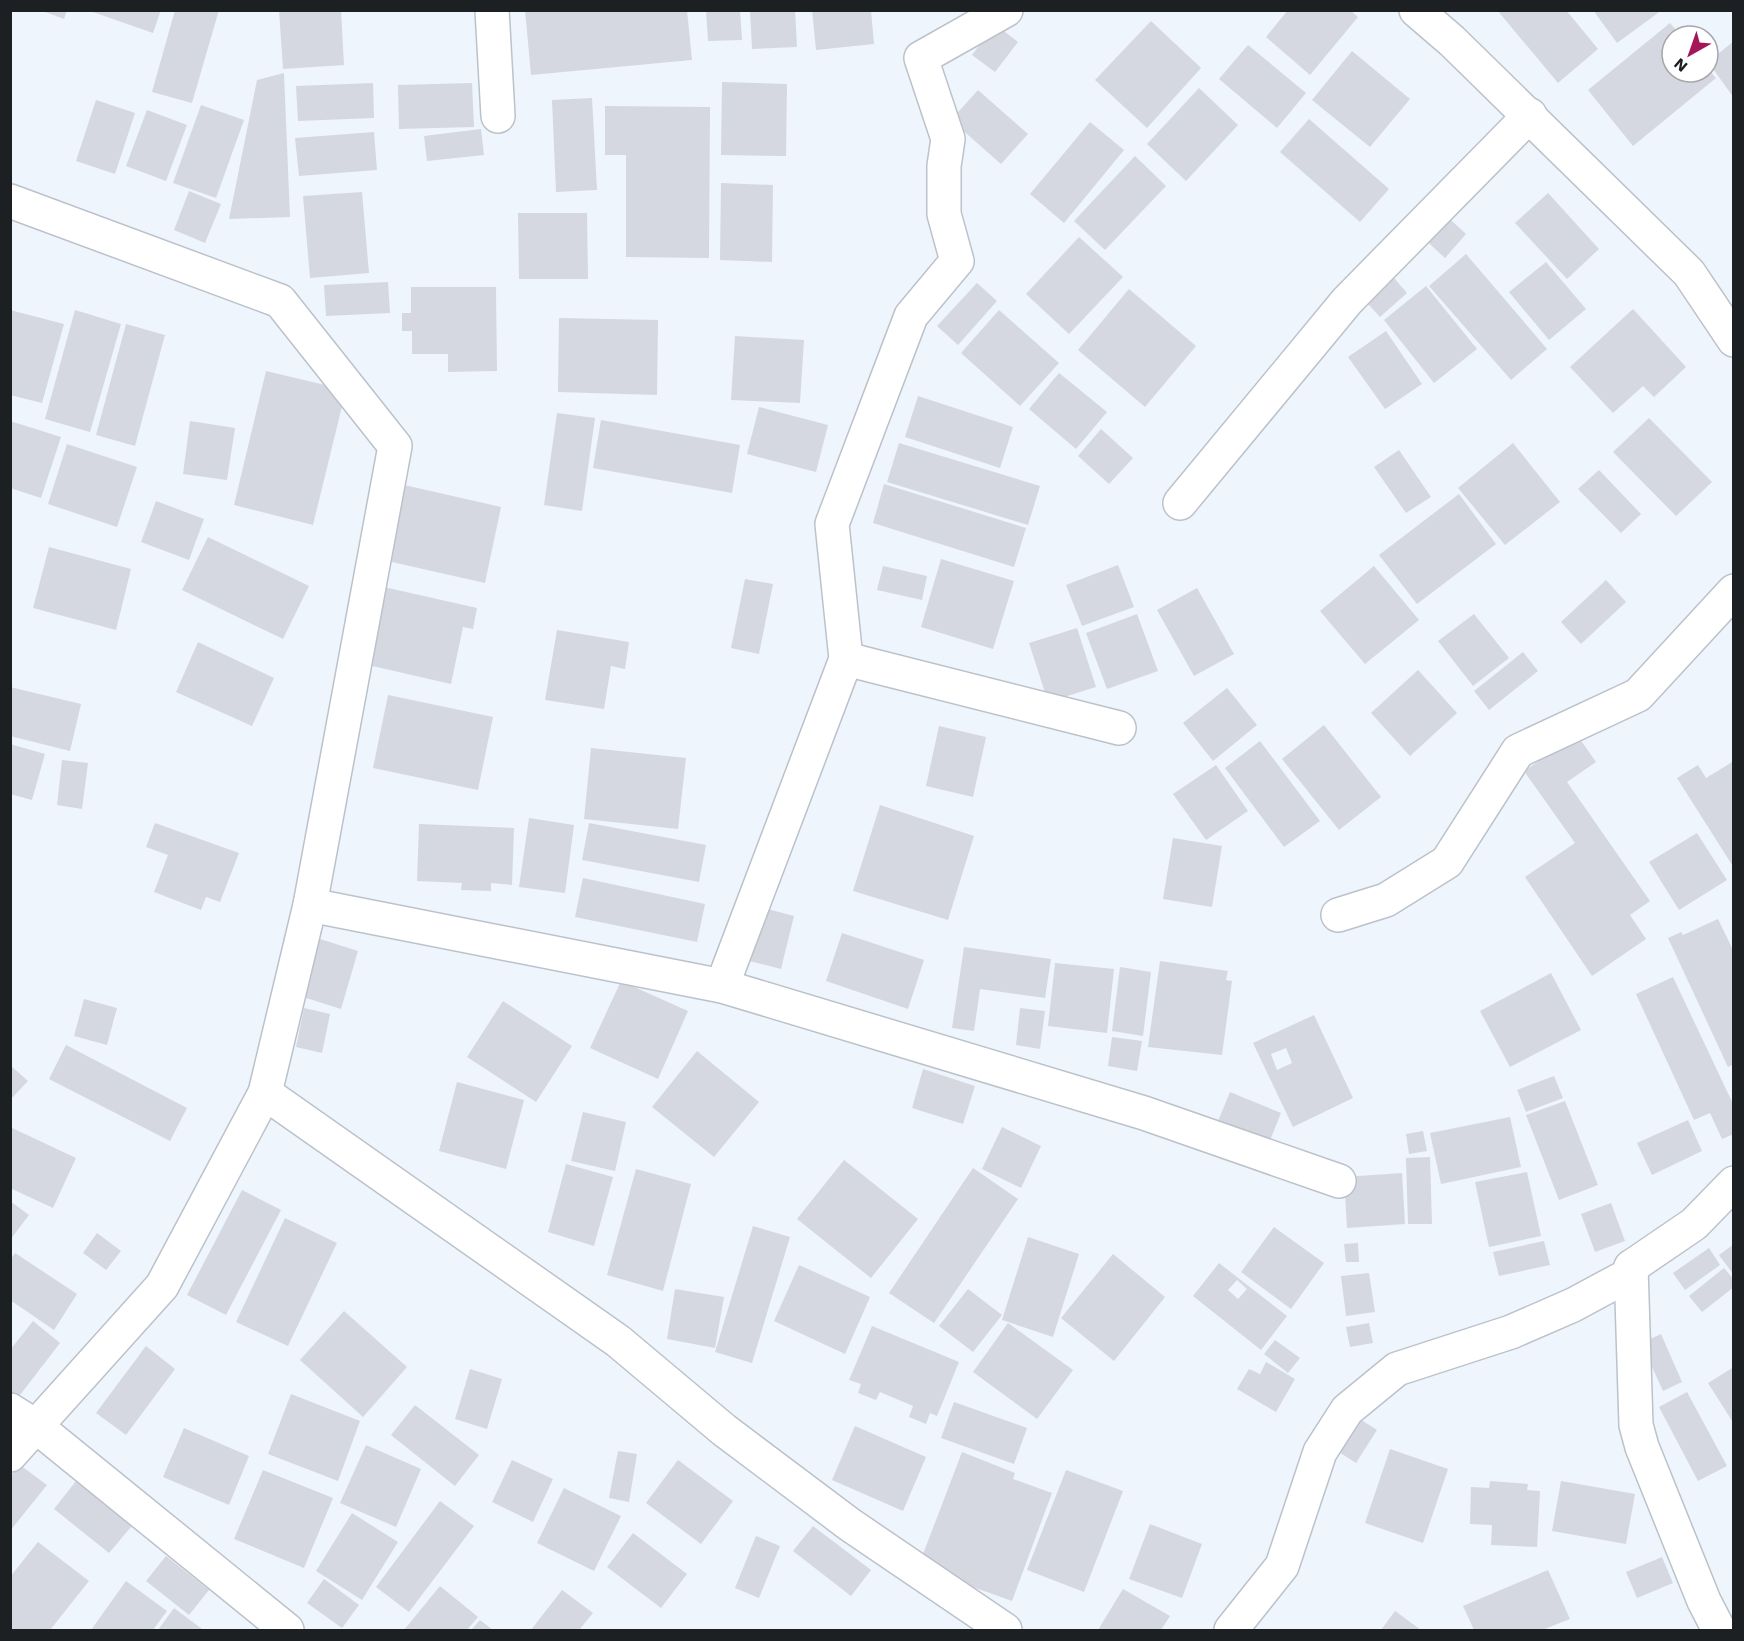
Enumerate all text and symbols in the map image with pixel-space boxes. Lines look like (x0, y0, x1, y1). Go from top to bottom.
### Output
north arrow (1660, 24, 1720, 84)
text: N (1670, 54, 1691, 76)

